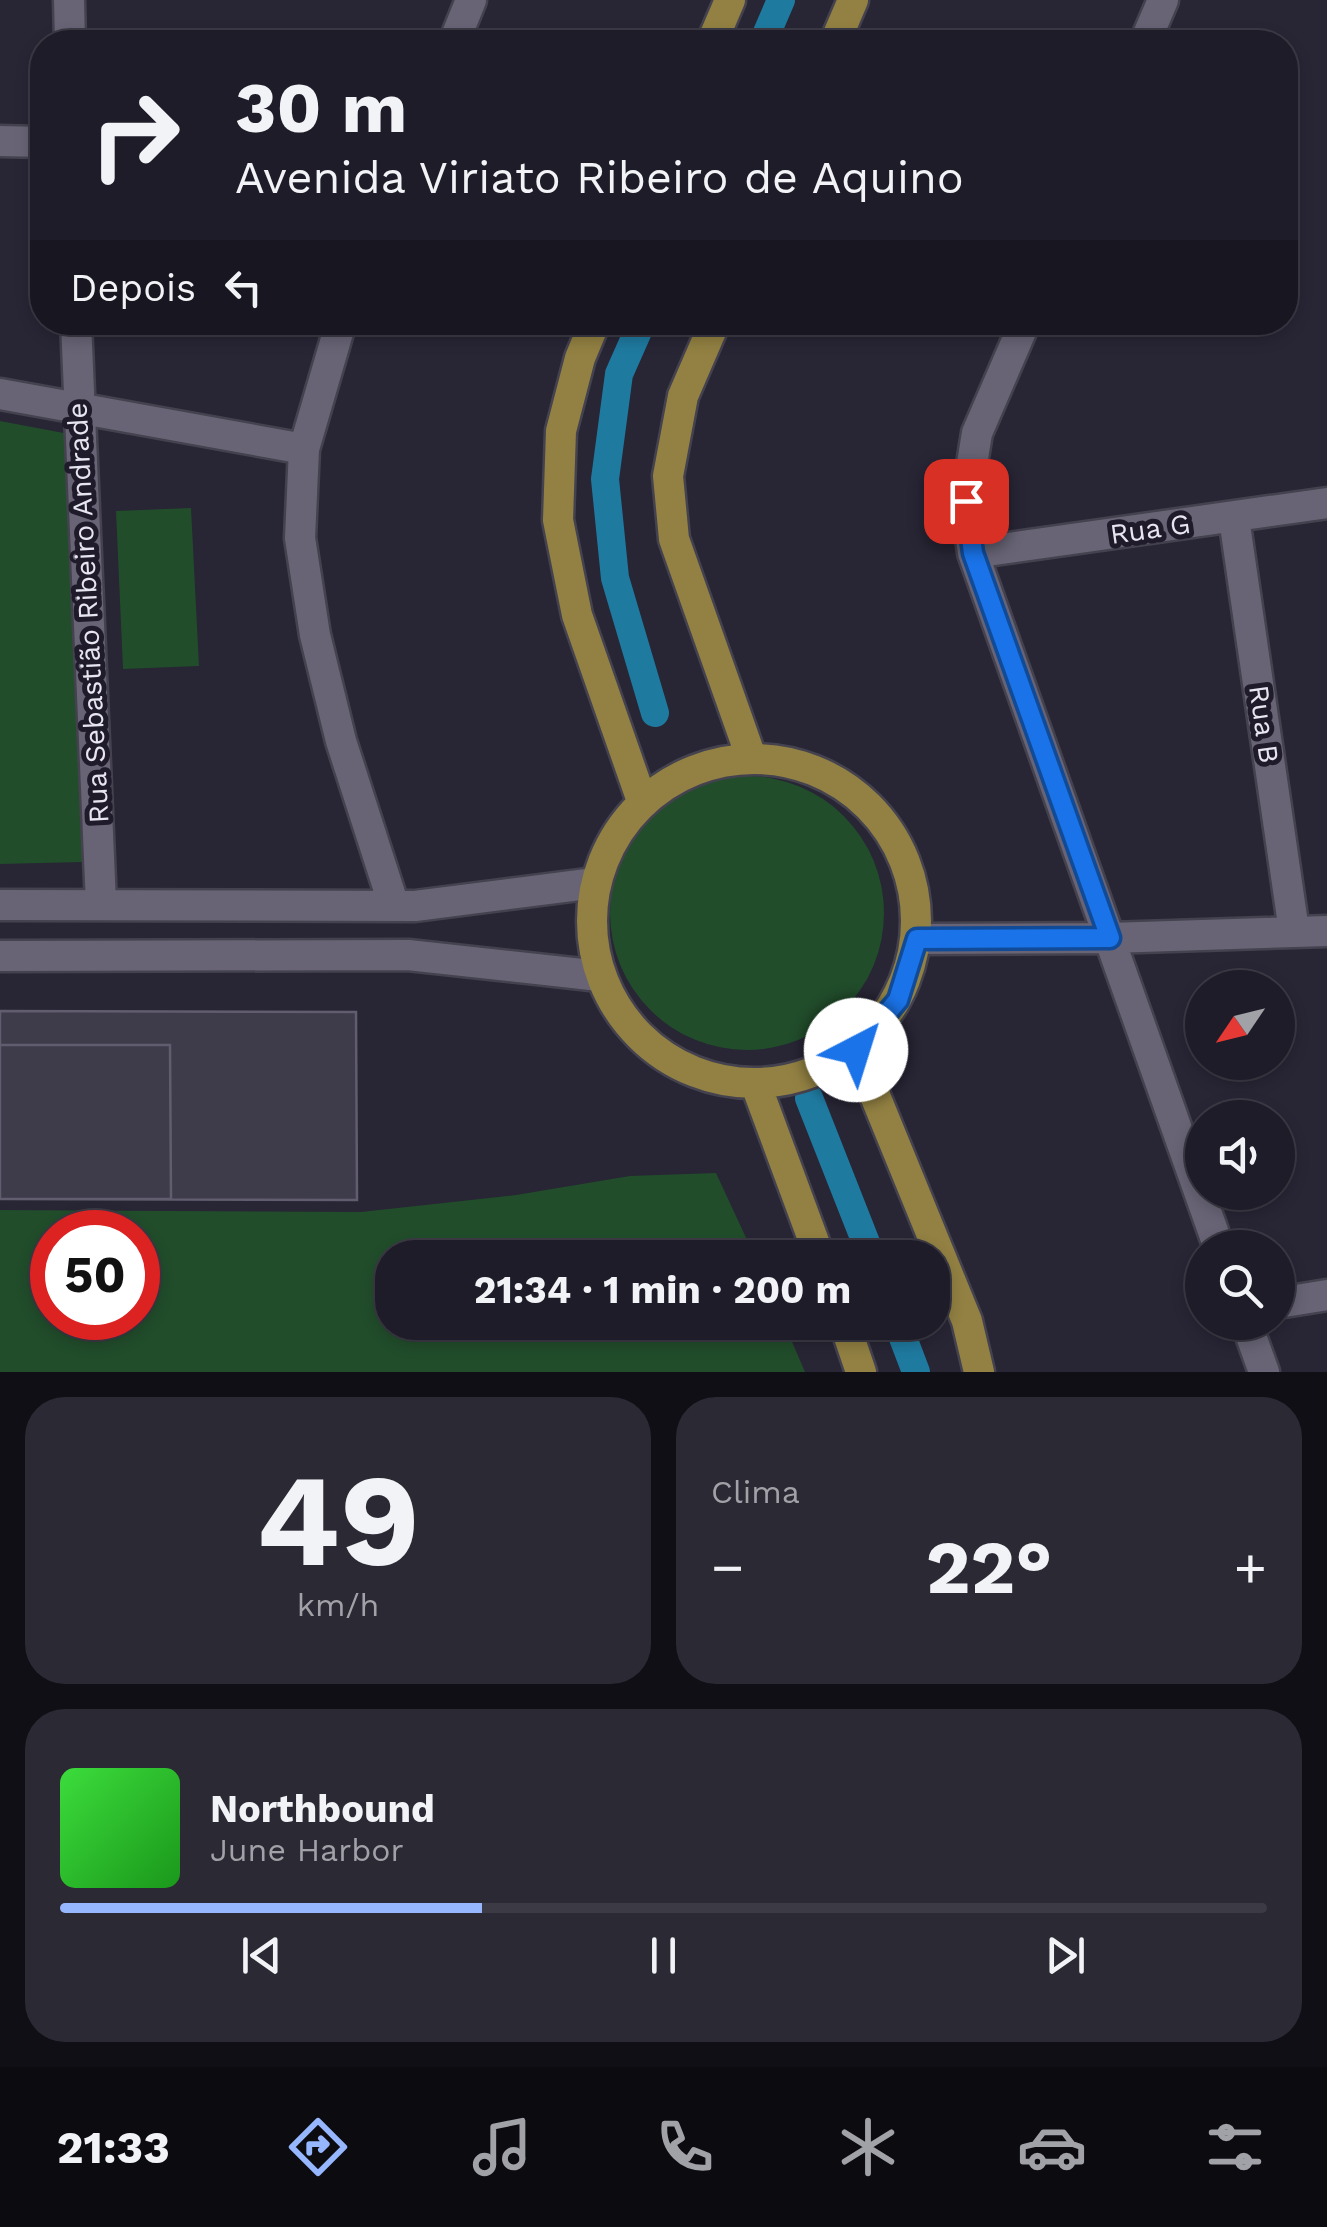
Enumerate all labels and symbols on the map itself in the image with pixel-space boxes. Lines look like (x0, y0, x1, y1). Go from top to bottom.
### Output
street label: Rua Sebastião Ribeiro Andrade (60, 402, 116, 824)
pin (924, 459, 1009, 544)
street label: Rua G (1108, 507, 1192, 551)
street label: Rua B (1242, 683, 1286, 765)
north arrow (1185, 970, 1295, 1080)
position arrow (804, 998, 908, 1102)
speed limit sign: 50 (30, 1210, 160, 1340)

